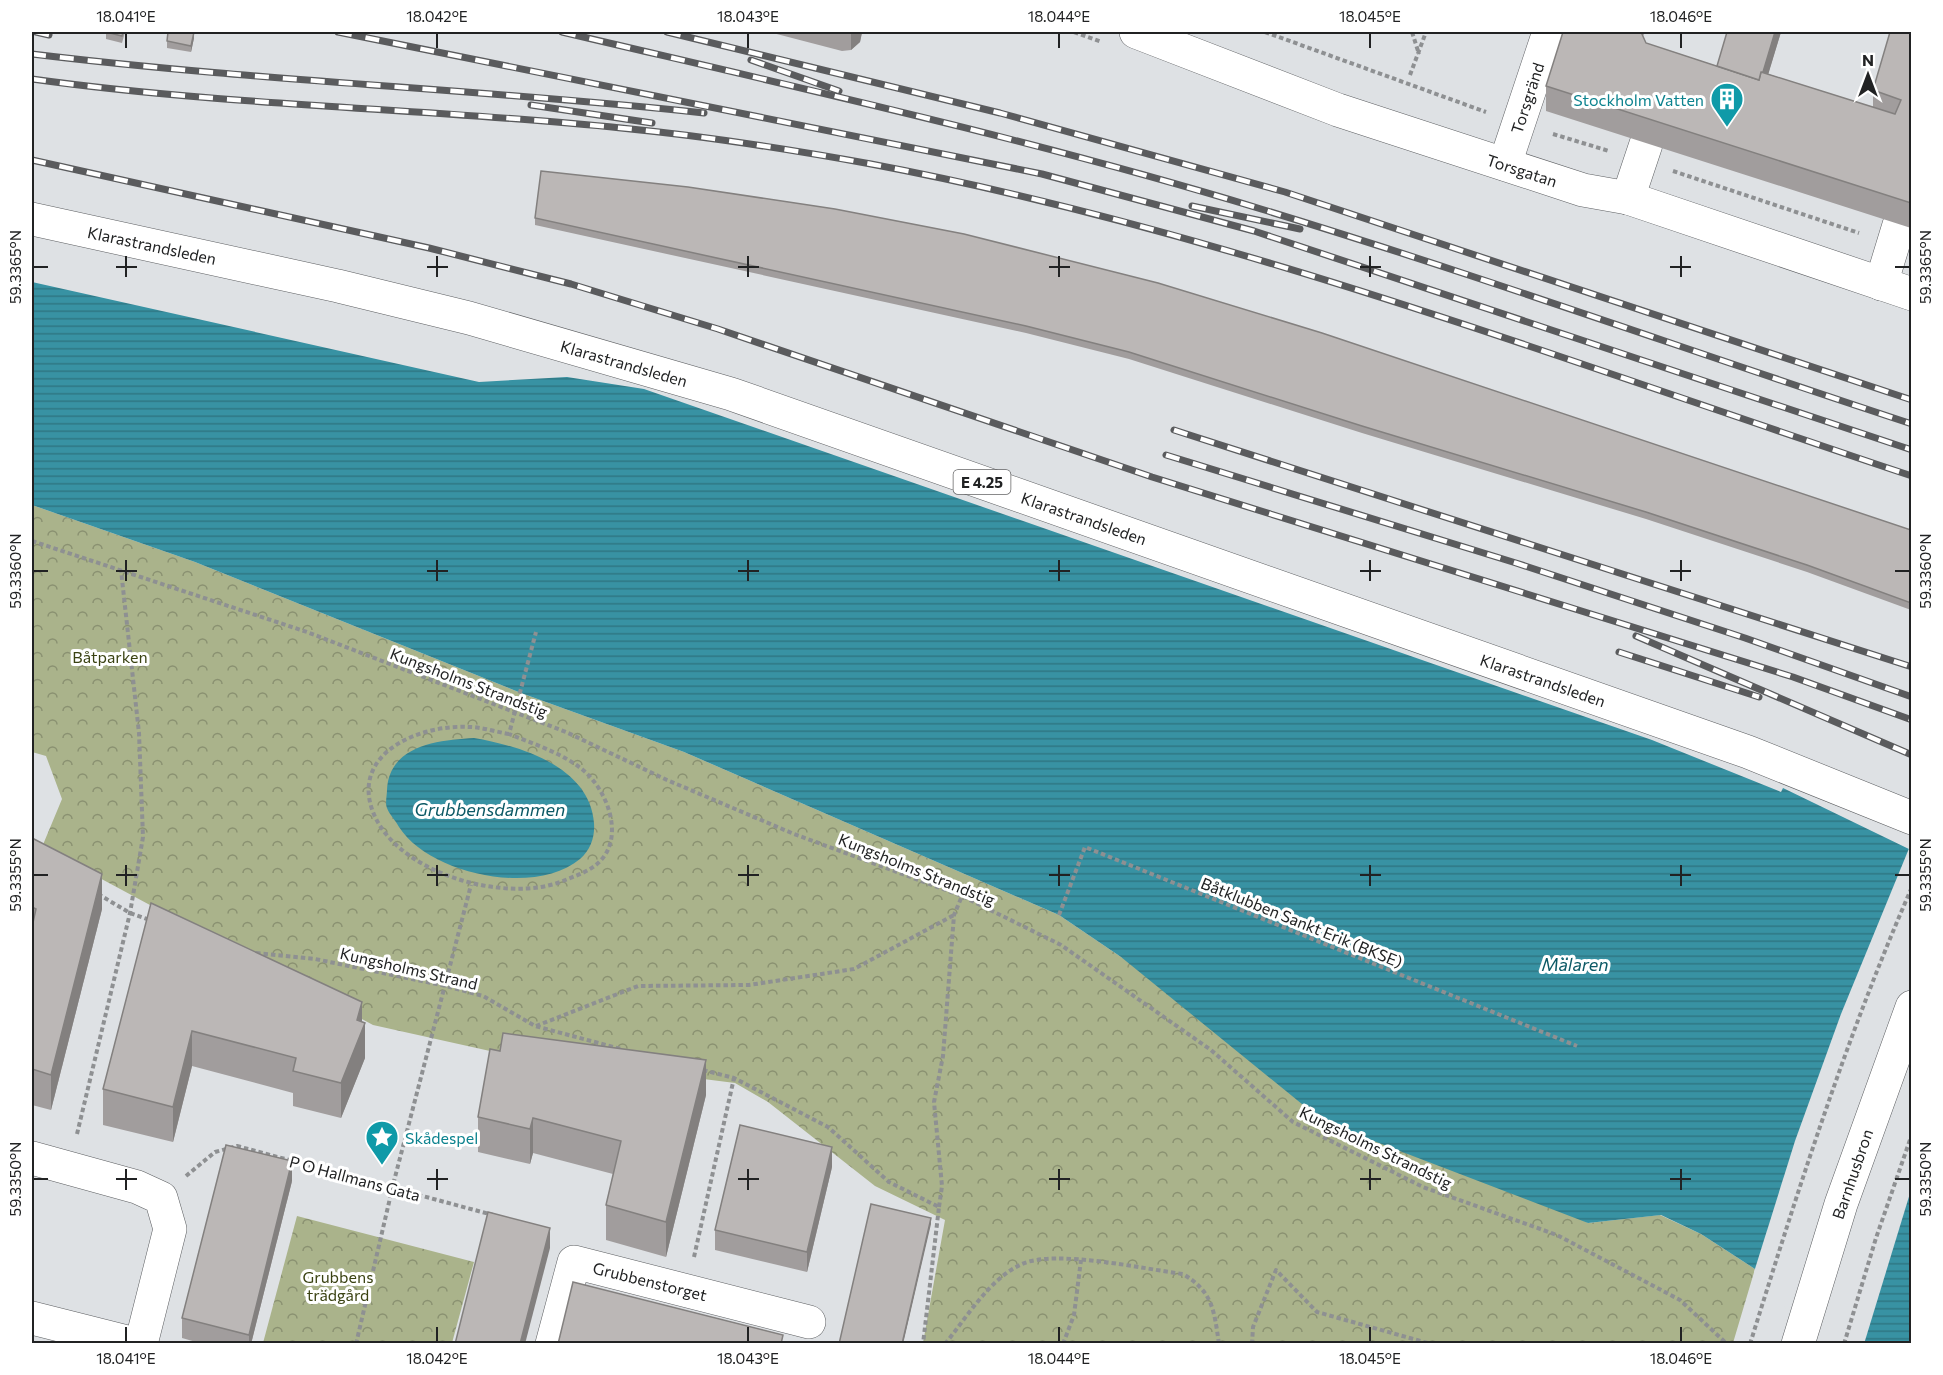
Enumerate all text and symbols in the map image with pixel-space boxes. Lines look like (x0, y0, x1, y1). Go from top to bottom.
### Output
text: 18.041°E (96, 7, 156, 25)
text: 18.042°E (406, 7, 468, 25)
text: 18.043°E (717, 7, 779, 25)
text: 18.044°E (1028, 7, 1090, 25)
text: 18.045°E (1339, 7, 1401, 25)
text: 18.046°E (1650, 7, 1712, 25)
north arrow (1838, 45, 1898, 105)
text: N (1862, 50, 1874, 69)
street label: Torsgränd (1507, 60, 1547, 136)
building icon: Stockholm Vatten (1709, 81, 1745, 128)
place label: Stockholm Vatten (1573, 90, 1704, 109)
street label: Torsgatan (1484, 150, 1560, 190)
street label: Klarastrandsleden (86, 222, 218, 268)
text: 59.3365°N (6, 230, 24, 304)
text: 59.3365°N (1916, 230, 1934, 304)
street label: Klarastrandsleden (558, 336, 690, 390)
road number: E 4.25 (954, 470, 1010, 494)
street label: Klarastrandsleden (1019, 488, 1149, 548)
text: 59.3360°N (6, 533, 24, 609)
text: 59.3360°N (1916, 533, 1934, 609)
street label: Kungsholms Strandstig (388, 643, 551, 721)
park label: Båtparken (72, 647, 148, 666)
street label: Klarastrandsleden (1478, 650, 1608, 710)
water label: Grubbensdammen (415, 798, 565, 820)
street label: Kungsholms Strandstig (836, 829, 998, 909)
text: 59.3355°N (6, 838, 24, 912)
text: 59.3355°N (1916, 838, 1934, 912)
street label: Båtklubben Sankt Erik (BKSE) (1198, 873, 1406, 971)
street label: Kungsholms Strand (338, 943, 480, 993)
water label: Mälaren (1541, 953, 1609, 975)
street label: Kungsholms Strandstig (1297, 1102, 1456, 1192)
place icon: Skådespel (364, 1119, 400, 1166)
street label: Barnhusbron (1828, 1126, 1876, 1222)
place label: Skådespel (405, 1128, 478, 1147)
text: 59.3350°N (6, 1142, 24, 1216)
text: 59.3350°N (1916, 1142, 1934, 1216)
street label: P O Hallmans Gata (288, 1151, 422, 1205)
street label: Grubbenstorget (591, 1258, 709, 1304)
park label: Grubbens trädgård (303, 1267, 373, 1304)
text: 18.041°E (96, 1349, 156, 1367)
text: 18.042°E (406, 1349, 468, 1367)
text: 18.043°E (717, 1349, 779, 1367)
text: 18.044°E (1028, 1349, 1090, 1367)
text: 18.045°E (1339, 1349, 1401, 1367)
text: 18.046°E (1650, 1349, 1712, 1367)

